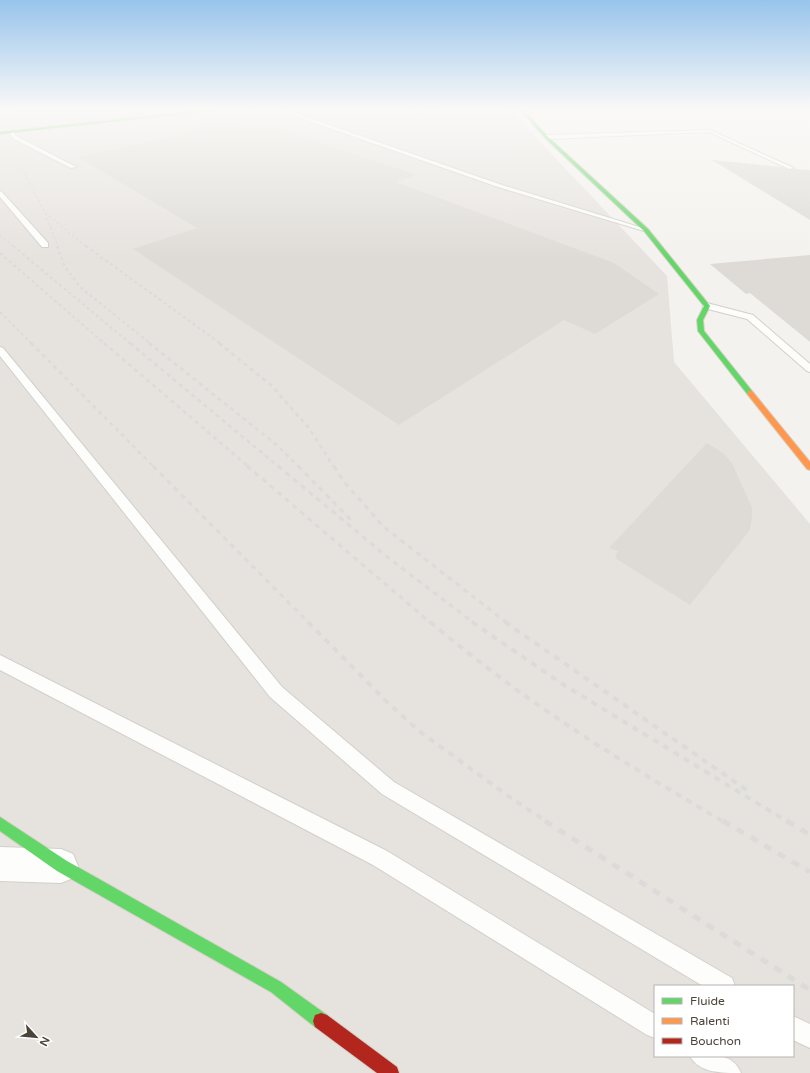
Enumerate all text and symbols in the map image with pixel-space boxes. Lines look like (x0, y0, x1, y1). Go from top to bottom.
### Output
legend (654, 985, 794, 1057)
text: Fluide (690, 994, 725, 1008)
text: Ralenti (690, 1014, 730, 1028)
north arrow (16, 1017, 56, 1057)
text: N (37, 1034, 52, 1048)
text: Bouchon (690, 1034, 741, 1048)

